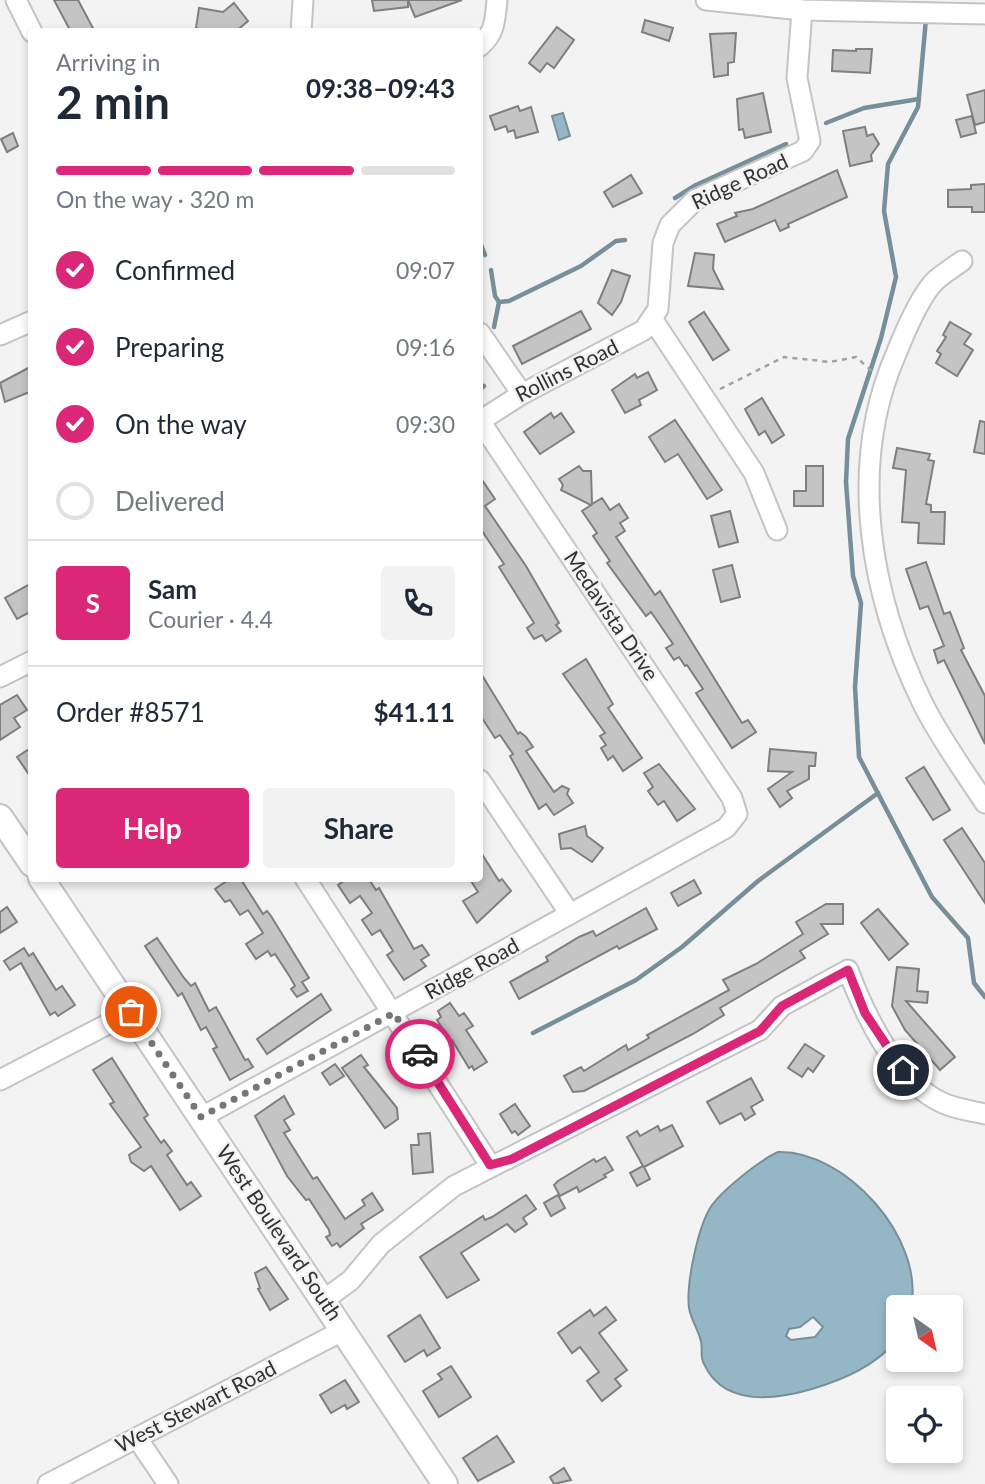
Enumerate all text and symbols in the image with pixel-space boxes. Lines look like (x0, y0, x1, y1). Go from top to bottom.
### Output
text: Arriving in (56, 48, 160, 76)
text: 09:38–09:43 (306, 72, 455, 104)
text: 2 min (56, 74, 170, 129)
street label: Ridge Road (687, 147, 792, 214)
text: On the way · 320 m (56, 185, 255, 213)
icon: check (56, 251, 94, 289)
text: Confirmed (115, 254, 235, 286)
text: 09:07 (396, 256, 455, 284)
icon: check (56, 328, 94, 366)
text: Preparing (115, 331, 224, 363)
text: 09:16 (396, 333, 455, 361)
street label: Rollins Road (511, 333, 622, 406)
icon: check (56, 405, 94, 443)
text: On the way (115, 408, 247, 440)
text: 09:30 (396, 410, 455, 438)
text: Delivered (115, 485, 225, 517)
street label: Medavista Drive (560, 546, 665, 685)
button: phone (381, 566, 455, 640)
text: Sam (148, 573, 197, 605)
text: S (86, 587, 100, 619)
text: Courier · 4.4 (148, 605, 273, 633)
text: Order #8571 (56, 696, 205, 728)
text: $41.11 (373, 696, 455, 728)
button: Help (56, 788, 249, 868)
button: Share (263, 788, 455, 868)
street label: Ridge Road (420, 932, 523, 1004)
pin (101, 982, 161, 1042)
icon: bag (112, 993, 150, 1031)
courier (385, 1019, 455, 1089)
icon: car (401, 1035, 439, 1073)
pin (873, 1040, 933, 1100)
icon: home (884, 1051, 922, 1089)
street label: West Boulevard South (212, 1140, 348, 1325)
north arrow (886, 1295, 962, 1372)
map controls (886, 1295, 963, 1463)
street label: West Stewart Road (111, 1354, 280, 1457)
button: locate (886, 1386, 963, 1463)

